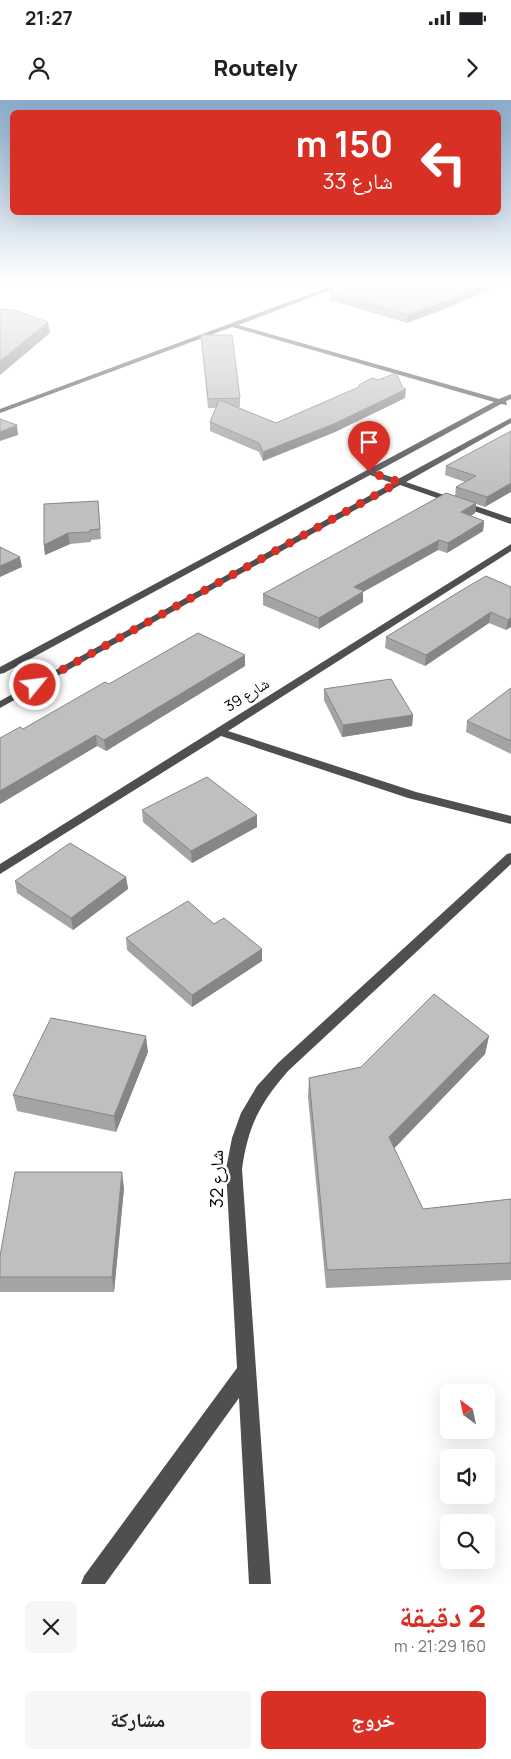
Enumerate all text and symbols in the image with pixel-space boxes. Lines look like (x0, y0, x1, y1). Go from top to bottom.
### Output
text: 21:27 (25, 5, 73, 31)
text: Routely (213, 53, 298, 83)
icon: person (25, 54, 53, 82)
icon: forward (458, 54, 486, 82)
text: 150 m (296, 120, 393, 168)
icon: left (411, 130, 476, 195)
text: شارع 33 (322, 166, 393, 196)
pin (348, 421, 390, 472)
icon: arrive (355, 428, 383, 456)
position arrow (8, 658, 60, 710)
street label: شارع 39 (220, 673, 273, 716)
street label: شارع 32 (204, 1150, 228, 1208)
north arrow (440, 1384, 495, 1439)
map controls (440, 1384, 495, 1569)
button: sound (440, 1449, 495, 1504)
button: search (440, 1514, 495, 1569)
text: 2 دقيقة (399, 1595, 486, 1636)
button: close (25, 1601, 77, 1653)
text: 160 m · 21:29 (394, 1635, 486, 1657)
button: مشاركة (25, 1691, 251, 1749)
button: خروج (261, 1691, 486, 1749)

